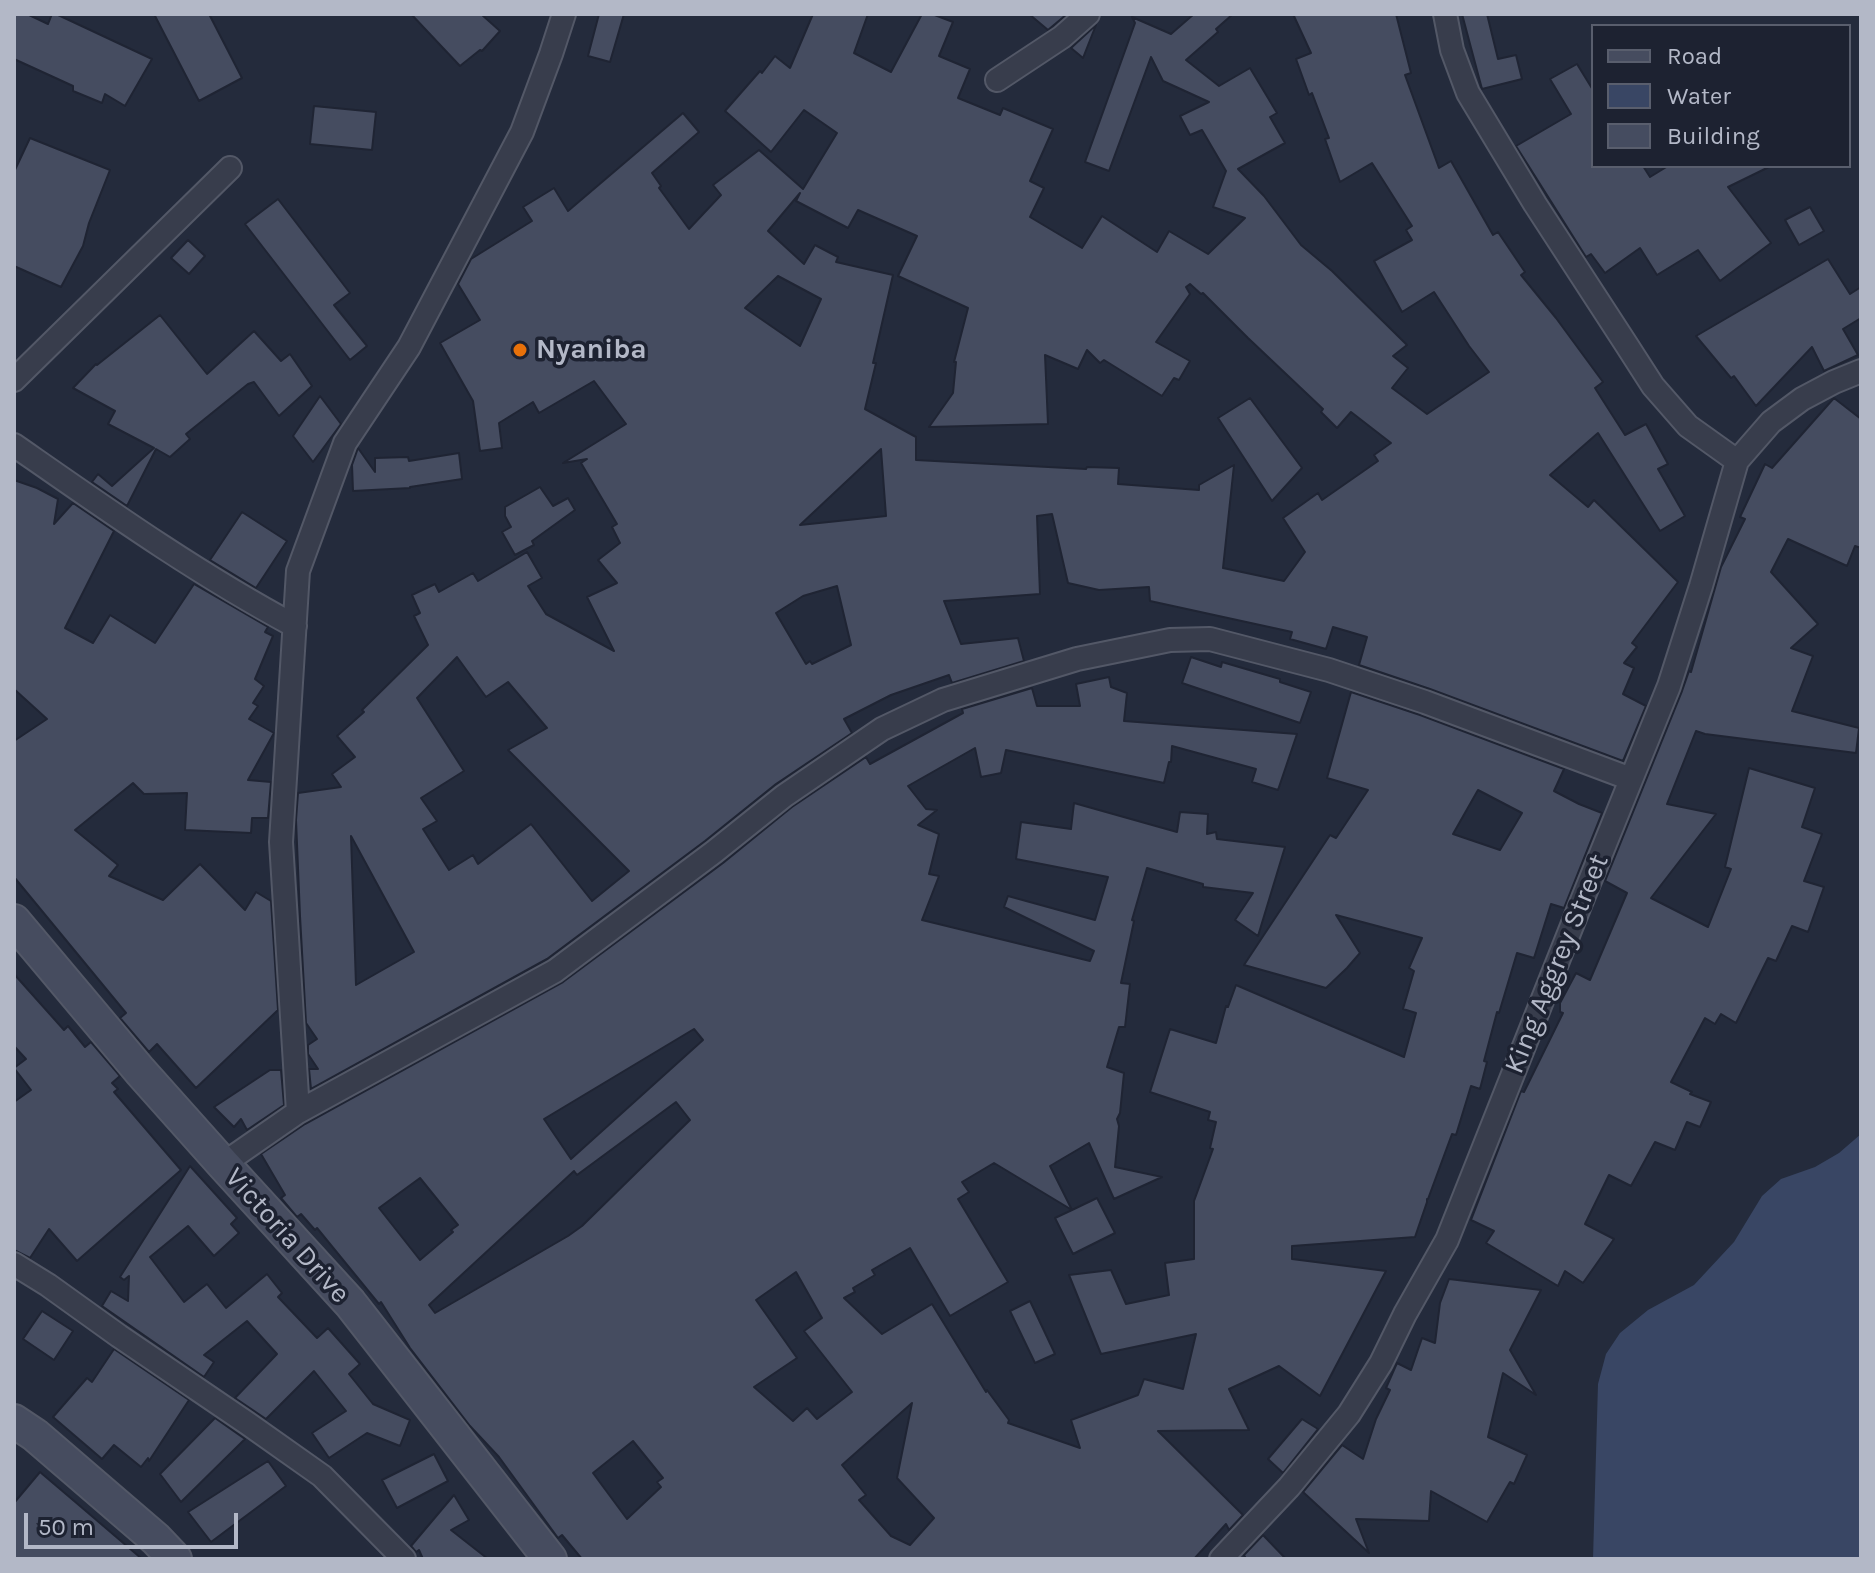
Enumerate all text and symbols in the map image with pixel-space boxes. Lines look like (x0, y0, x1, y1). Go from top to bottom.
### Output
legend (1591, 24, 1851, 168)
text: Road (1667, 42, 1722, 70)
text: Water (1667, 82, 1731, 110)
text: Building (1667, 122, 1760, 150)
place label: Nyaniba (536, 333, 647, 367)
marker: Nyaniba (511, 341, 529, 359)
street label: King Aggrey Street (1498, 849, 1616, 1079)
street label: Victoria Drive (218, 1161, 356, 1311)
scale bar (28, 1497, 242, 1547)
text: 50 m (38, 1513, 94, 1541)

